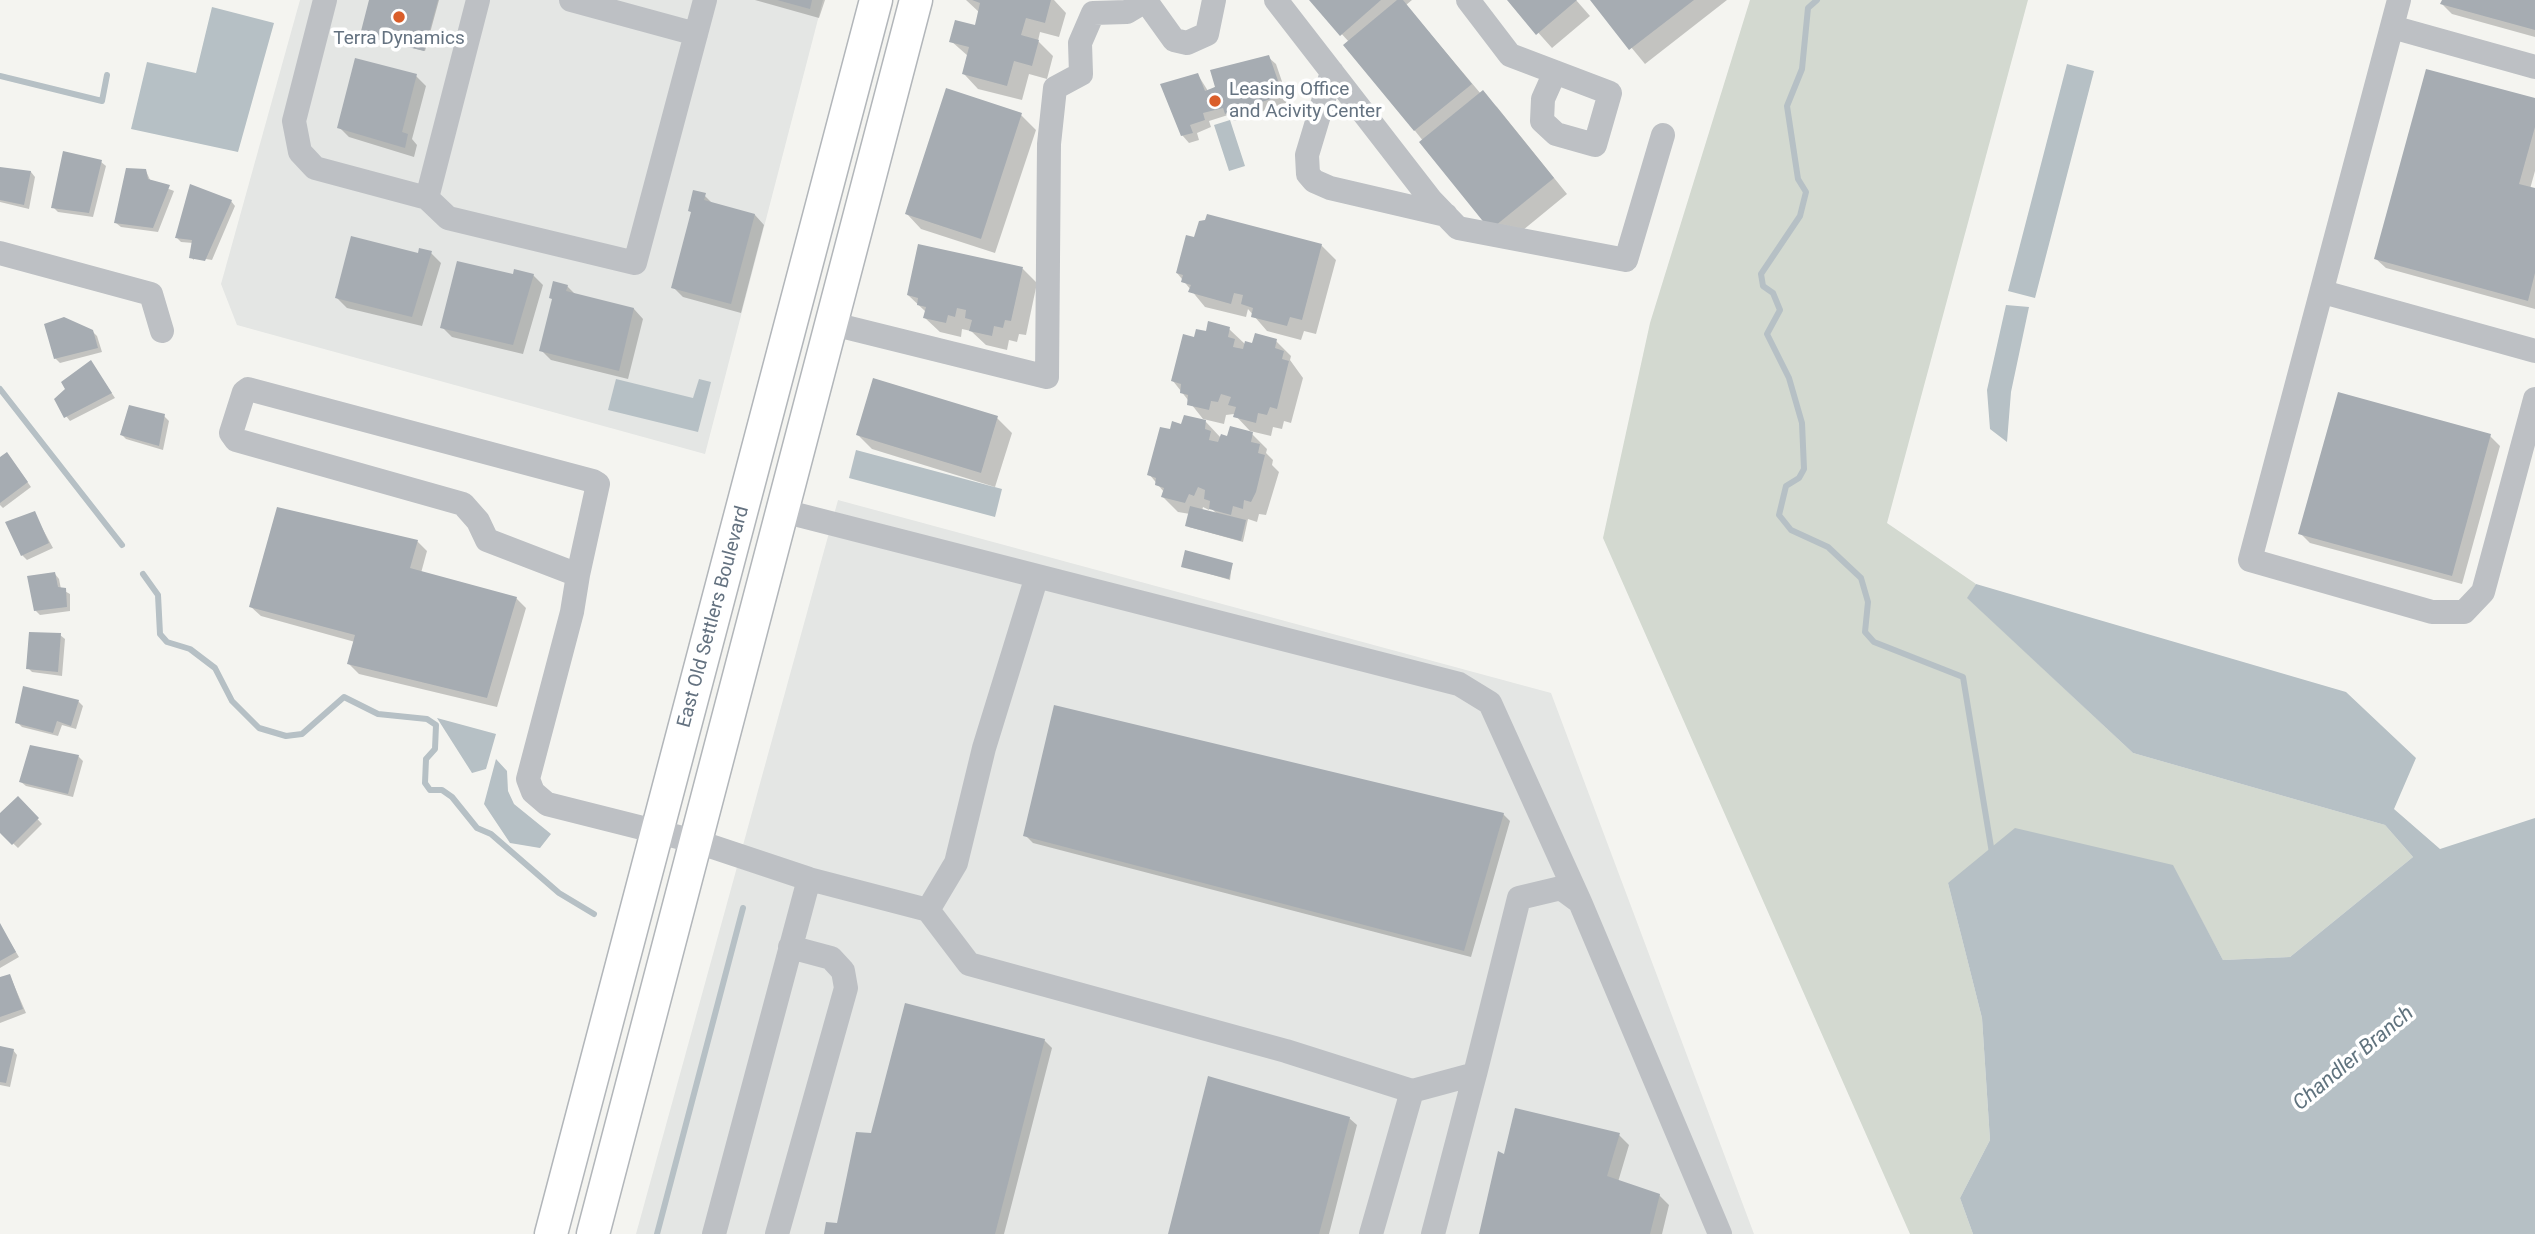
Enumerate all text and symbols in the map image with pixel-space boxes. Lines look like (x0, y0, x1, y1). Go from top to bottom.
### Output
marker: Terra Dynamics (391, 9, 407, 25)
place label: Terra Dynamics (333, 28, 465, 50)
place label: Leasing Office and Acivity Center (1229, 79, 1382, 123)
marker: Leasing Office and Acivity Center (1207, 93, 1223, 109)
street label: East Old Settlers Boulevard (673, 504, 755, 730)
water label: Chandler Branch (2289, 1001, 2419, 1117)

